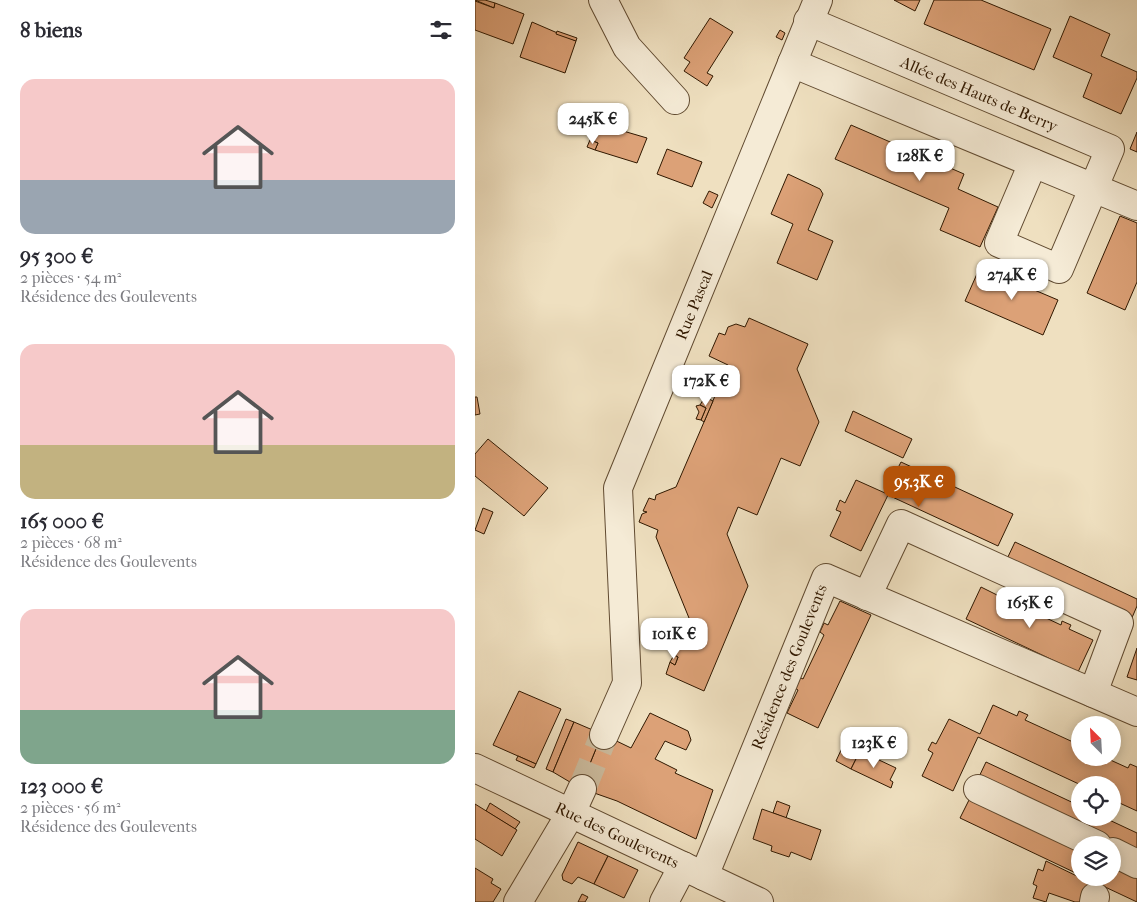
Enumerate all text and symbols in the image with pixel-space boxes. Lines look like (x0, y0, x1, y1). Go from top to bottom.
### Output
icon: filters (427, 16, 455, 44)
text: 8 biens (20, 18, 82, 42)
street label: Allée des Hauts de Berry (897, 52, 1061, 136)
pin: 245K € (552, 102, 634, 145)
text: 245K € (569, 109, 617, 128)
icon: home (193, 112, 283, 202)
pin: 128K € (879, 140, 961, 182)
text: 128K € (897, 146, 943, 165)
text: 95 300 € (20, 244, 93, 268)
pin: 274K € (971, 258, 1053, 301)
text: 274K € (987, 265, 1037, 284)
street label: Rue Pascal (671, 267, 717, 343)
text: 2 pièces · 54 m² (20, 268, 121, 287)
text: Résidence des Goulevents (20, 287, 197, 306)
pin: 172K € (665, 364, 747, 407)
text: 172K € (683, 371, 729, 390)
icon: home (193, 377, 283, 467)
pin: 95.3K € (873, 466, 965, 508)
text: 95.3K € (894, 472, 944, 491)
text: 165 000 € (20, 509, 104, 533)
text: 2 pièces · 68 m² (20, 533, 122, 552)
text: Résidence des Goulevents (20, 552, 197, 571)
street label: Résidence des Goulevents (747, 581, 831, 753)
pin: 165K € (989, 586, 1071, 629)
text: 165K € (1007, 593, 1053, 612)
pin: 101K € (633, 618, 715, 660)
text: 101K € (652, 624, 696, 643)
icon: home (193, 642, 283, 732)
north arrow (1071, 716, 1121, 766)
map controls (1071, 716, 1121, 886)
pin: 123K € (833, 726, 915, 769)
text: 123K € (851, 733, 897, 752)
text: 123 000 € (20, 774, 103, 798)
button: locate (1071, 776, 1121, 826)
text: 2 pièces · 56 m² (20, 798, 121, 817)
street label: Rue des Goulevents (552, 798, 682, 872)
text: Résidence des Goulevents (20, 817, 197, 836)
button: layers (1071, 836, 1121, 886)

